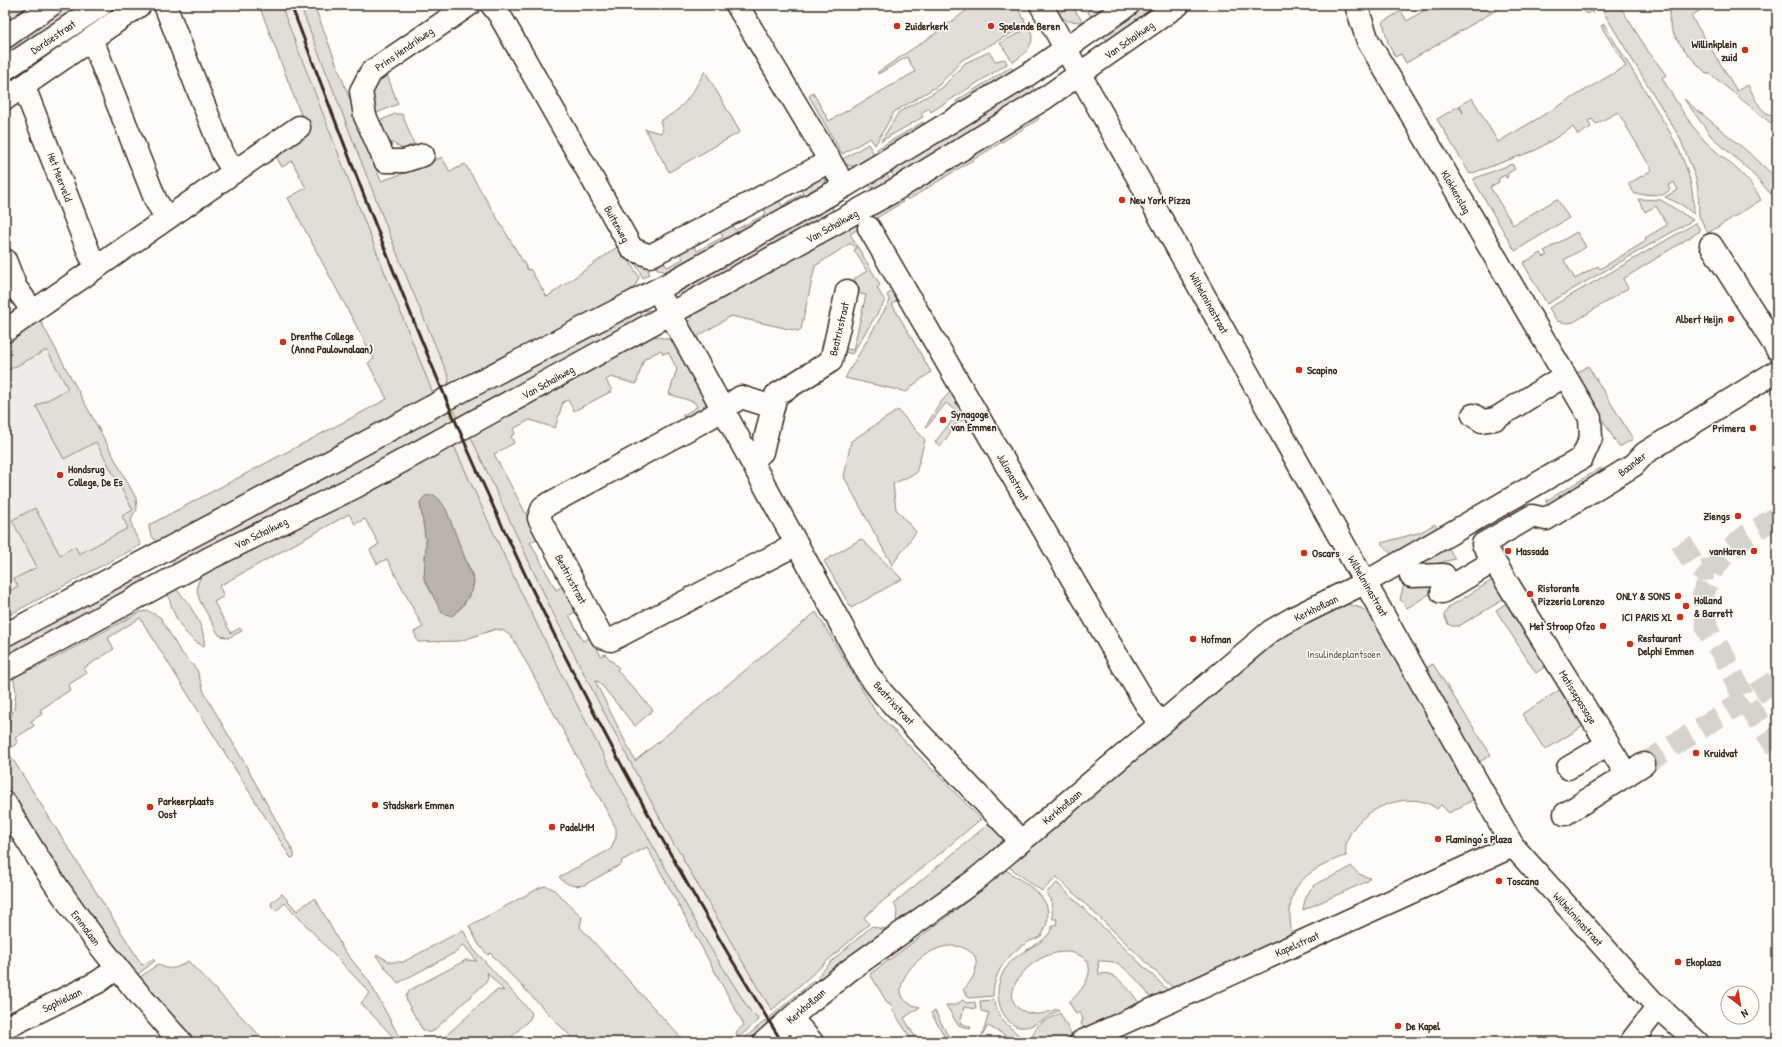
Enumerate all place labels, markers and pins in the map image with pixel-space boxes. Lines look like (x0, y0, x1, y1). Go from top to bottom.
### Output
place label: Zuiderkerk (905, 19, 949, 33)
place label: Spelende Beren (999, 19, 1060, 34)
marker: Zuiderkerk (892, 21, 902, 31)
marker: Spelende Beren (986, 21, 996, 31)
place label: Willinkplein zuid (1692, 37, 1738, 64)
marker: Willinkplein zuid (1740, 45, 1750, 55)
place label: New York Pizza (1130, 193, 1191, 207)
marker: New York Pizza (1117, 195, 1127, 205)
place label: Albert Heijn (1676, 312, 1723, 327)
marker: Albert Heijn (1726, 314, 1736, 324)
place label: Drenthe College (Anna Paulownalaan) (291, 329, 373, 356)
marker: Drenthe College (Anna Paulownalaan) (278, 337, 288, 347)
place label: Scapino (1307, 363, 1338, 378)
marker: Scapino (1294, 365, 1304, 375)
place label: Synagoge van Emmen (950, 407, 996, 434)
marker: Synagoge van Emmen (938, 415, 948, 425)
place label: Primera (1713, 421, 1746, 435)
marker: Primera (1748, 423, 1758, 433)
place label: Hondsrug College, De Es (68, 462, 124, 490)
marker: Hondsrug College, De Es (55, 470, 65, 480)
place label: Ziengs (1703, 509, 1731, 524)
marker: Ziengs (1733, 511, 1743, 521)
place label: Massada (1516, 544, 1549, 558)
place label: vanHaren (1708, 544, 1746, 558)
place label: Oscars (1312, 546, 1340, 560)
marker: Massada (1503, 546, 1513, 556)
marker: vanHaren (1749, 546, 1759, 556)
marker: Oscars (1299, 548, 1309, 558)
place label: Ristorante Pizzeria Lorenzo (1538, 581, 1605, 608)
marker: Ristorante Pizzeria Lorenzo (1525, 589, 1535, 599)
place label: ONLY & SONS (1616, 589, 1671, 603)
marker: ONLY & SONS (1673, 591, 1683, 601)
place label: Holland & Barrett (1694, 593, 1734, 620)
marker: Holland & Barrett (1681, 601, 1691, 611)
place label: ICI PARIS XL (1622, 610, 1673, 624)
marker: ICI PARIS XL (1675, 612, 1685, 622)
place label: Met Stroop Ofzo (1529, 619, 1596, 634)
marker: Met Stroop Ofzo (1598, 621, 1608, 631)
place label: Restaurant Delphi Emmen (1638, 631, 1694, 659)
place label: Hofman (1201, 632, 1231, 646)
marker: Hofman (1188, 634, 1198, 644)
marker: Restaurant Delphi Emmen (1625, 639, 1635, 649)
place label: Kruidvat (1704, 746, 1739, 760)
marker: Kruidvat (1691, 748, 1701, 758)
place label: Parkeerplaats Oost (158, 794, 214, 821)
place label: Stadskerk Emmen (383, 798, 454, 812)
marker: Stadskerk Emmen (370, 800, 380, 810)
marker: Parkeerplaats Oost (145, 802, 155, 812)
place label: PadelMM (560, 820, 595, 834)
marker: PadelMM (547, 822, 557, 832)
place label: Flamingo's Plaza (1445, 832, 1512, 847)
marker: Flamingo's Plaza (1433, 834, 1443, 844)
place label: Toscana (1506, 874, 1539, 888)
marker: Toscana (1494, 876, 1504, 886)
place label: Ekoplaza (1686, 955, 1722, 970)
marker: Ekoplaza (1673, 957, 1683, 967)
place label: De Kapel (1406, 1019, 1441, 1034)
marker: De Kapel (1393, 1021, 1403, 1031)

